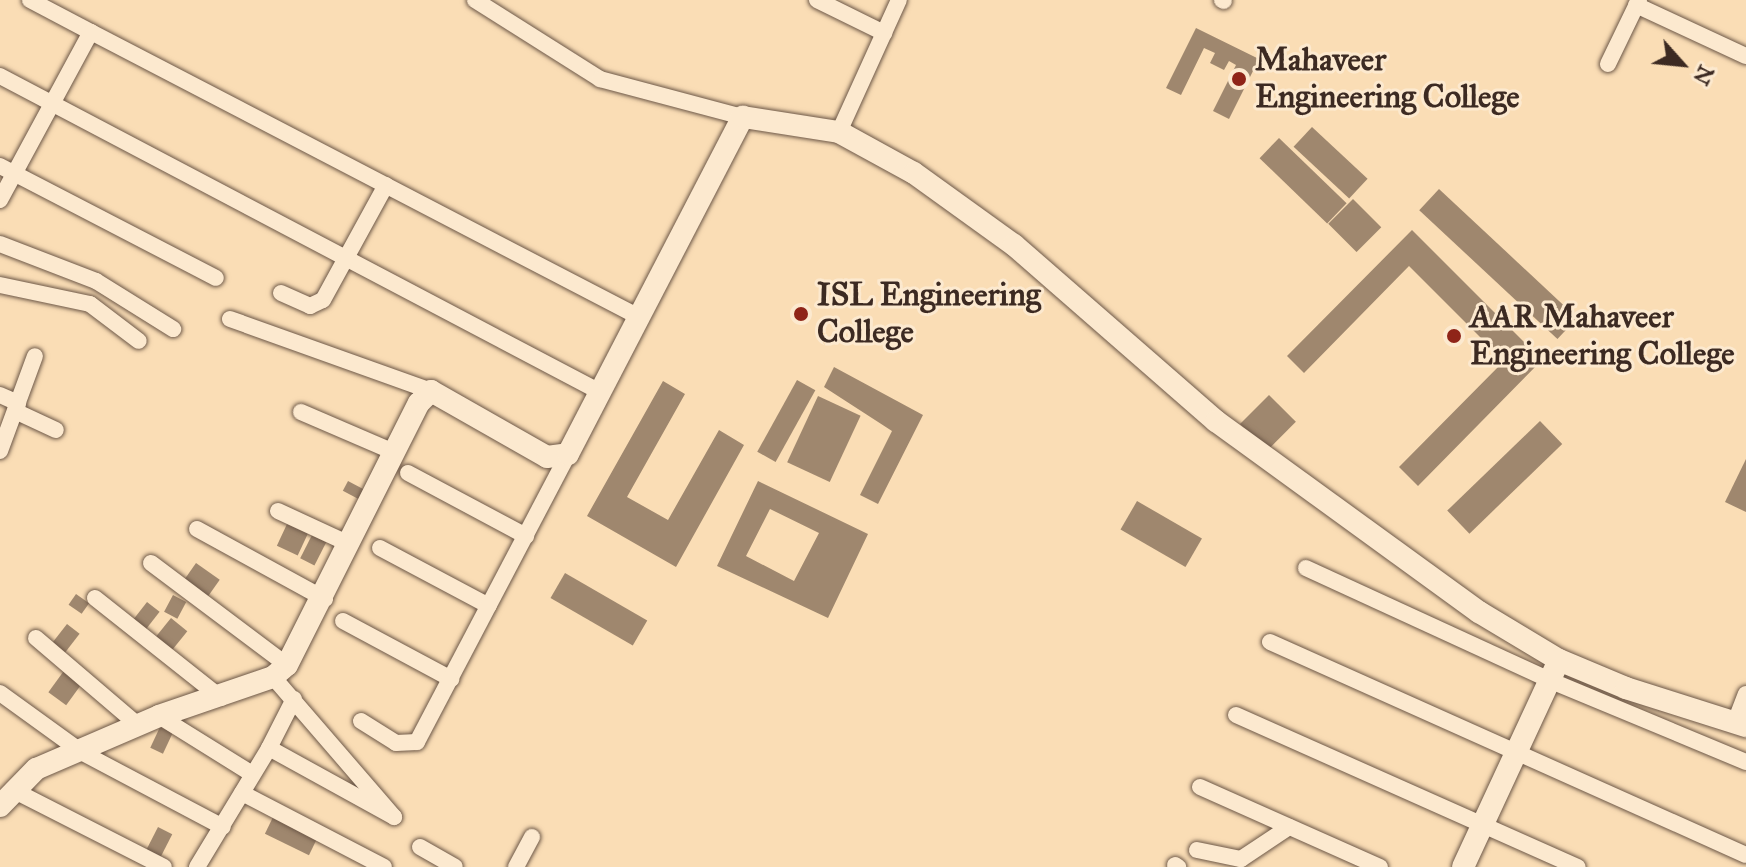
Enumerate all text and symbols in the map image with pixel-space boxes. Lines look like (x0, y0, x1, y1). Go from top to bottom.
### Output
north arrow (1642, 24, 1722, 104)
place label: Mahaveer Engineering College (1255, 42, 1520, 117)
text: N (1688, 61, 1720, 90)
marker: Mahaveer Engineering College (1230, 70, 1248, 88)
place label: ISL Engineering College (817, 277, 1041, 352)
place label: AAR Mahaveer Engineering College (1470, 299, 1735, 374)
marker: ISL Engineering College (792, 305, 810, 323)
marker: AAR Mahaveer Engineering College (1445, 327, 1463, 345)

